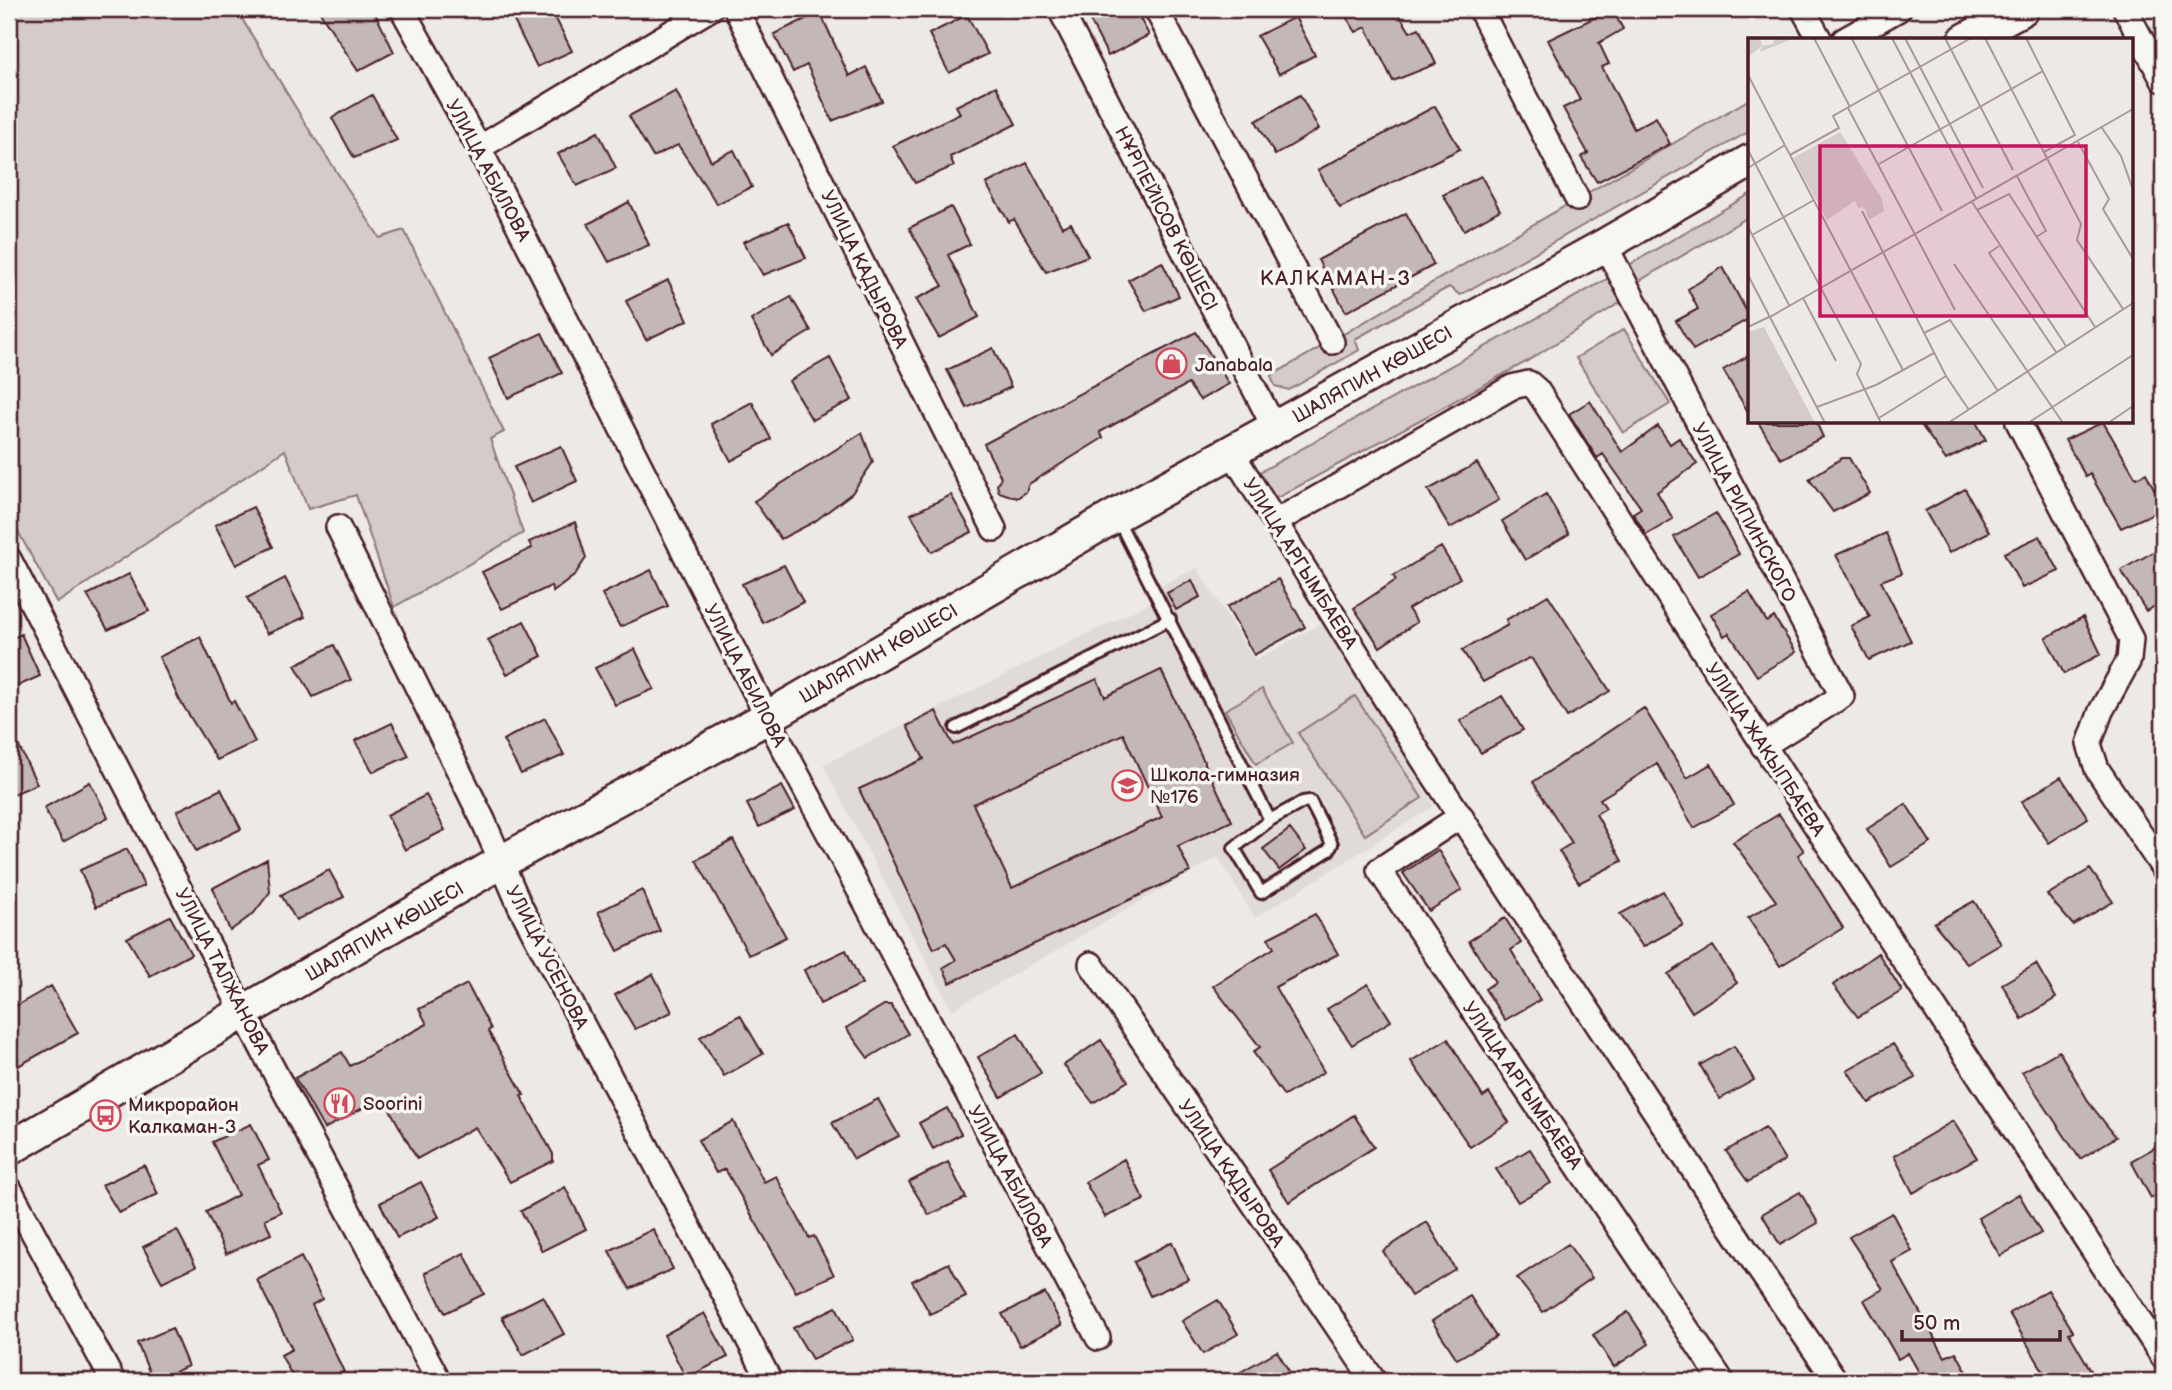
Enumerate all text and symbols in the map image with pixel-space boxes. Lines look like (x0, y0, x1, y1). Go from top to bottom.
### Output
inset map (1748, 38, 2134, 424)
street label: УЛИЦА АБИЛОВА (440, 96, 535, 246)
street label: НҰРПЕЙІСОВ КӨШЕСІ (1109, 123, 1222, 315)
street label: УЛИЦА КАДЫРОВА (815, 187, 912, 353)
district label: КАЛКАМАН-3 (1260, 266, 1412, 291)
street label: ШАЛЯПИН КӨШЕСІ (1289, 322, 1457, 429)
shop icon: Janabala (1155, 347, 1189, 381)
place label: Janabala (1195, 354, 1273, 377)
street label: УЛИЦА РИПИНСКОГО (1687, 419, 1801, 607)
street label: УЛИЦА АРГЫМБАЕВА (1238, 474, 1362, 654)
street label: УЛИЦА АБИЛОВА (699, 600, 791, 752)
street label: ШАЛЯПИН КӨШЕСІ (795, 600, 962, 709)
street label: УЛИЦА ЖАКЫПБАЕВА (1700, 659, 1830, 841)
place label: Школа-гимназия №176 (1150, 764, 1300, 809)
school or university icon: Школа-гимназия №176 (1110, 768, 1144, 802)
street label: ШАЛЯПИН КӨШЕСІ (301, 878, 468, 987)
street label: УЛИЦА УСЕНОВА (500, 882, 593, 1034)
street label: УЛИЦА ТАЛЖАНОВА (170, 885, 274, 1059)
street label: УЛИЦА АРГЫМБАЕВА (1457, 998, 1587, 1174)
restaurant icon: Soorini (323, 1086, 357, 1120)
place label: Soorini (363, 1093, 423, 1116)
place label: Микрорайон Калкаман-3 (128, 1094, 239, 1139)
street label: УЛИЦА КАДЫРОВА (1173, 1096, 1289, 1253)
bus stop icon: Микрорайон Калкаман-3 (88, 1098, 122, 1132)
street label: УЛИЦА АБИЛОВА (962, 1102, 1057, 1252)
scale bar (1902, 1299, 2060, 1343)
text: 50 m (1913, 1311, 1960, 1336)

